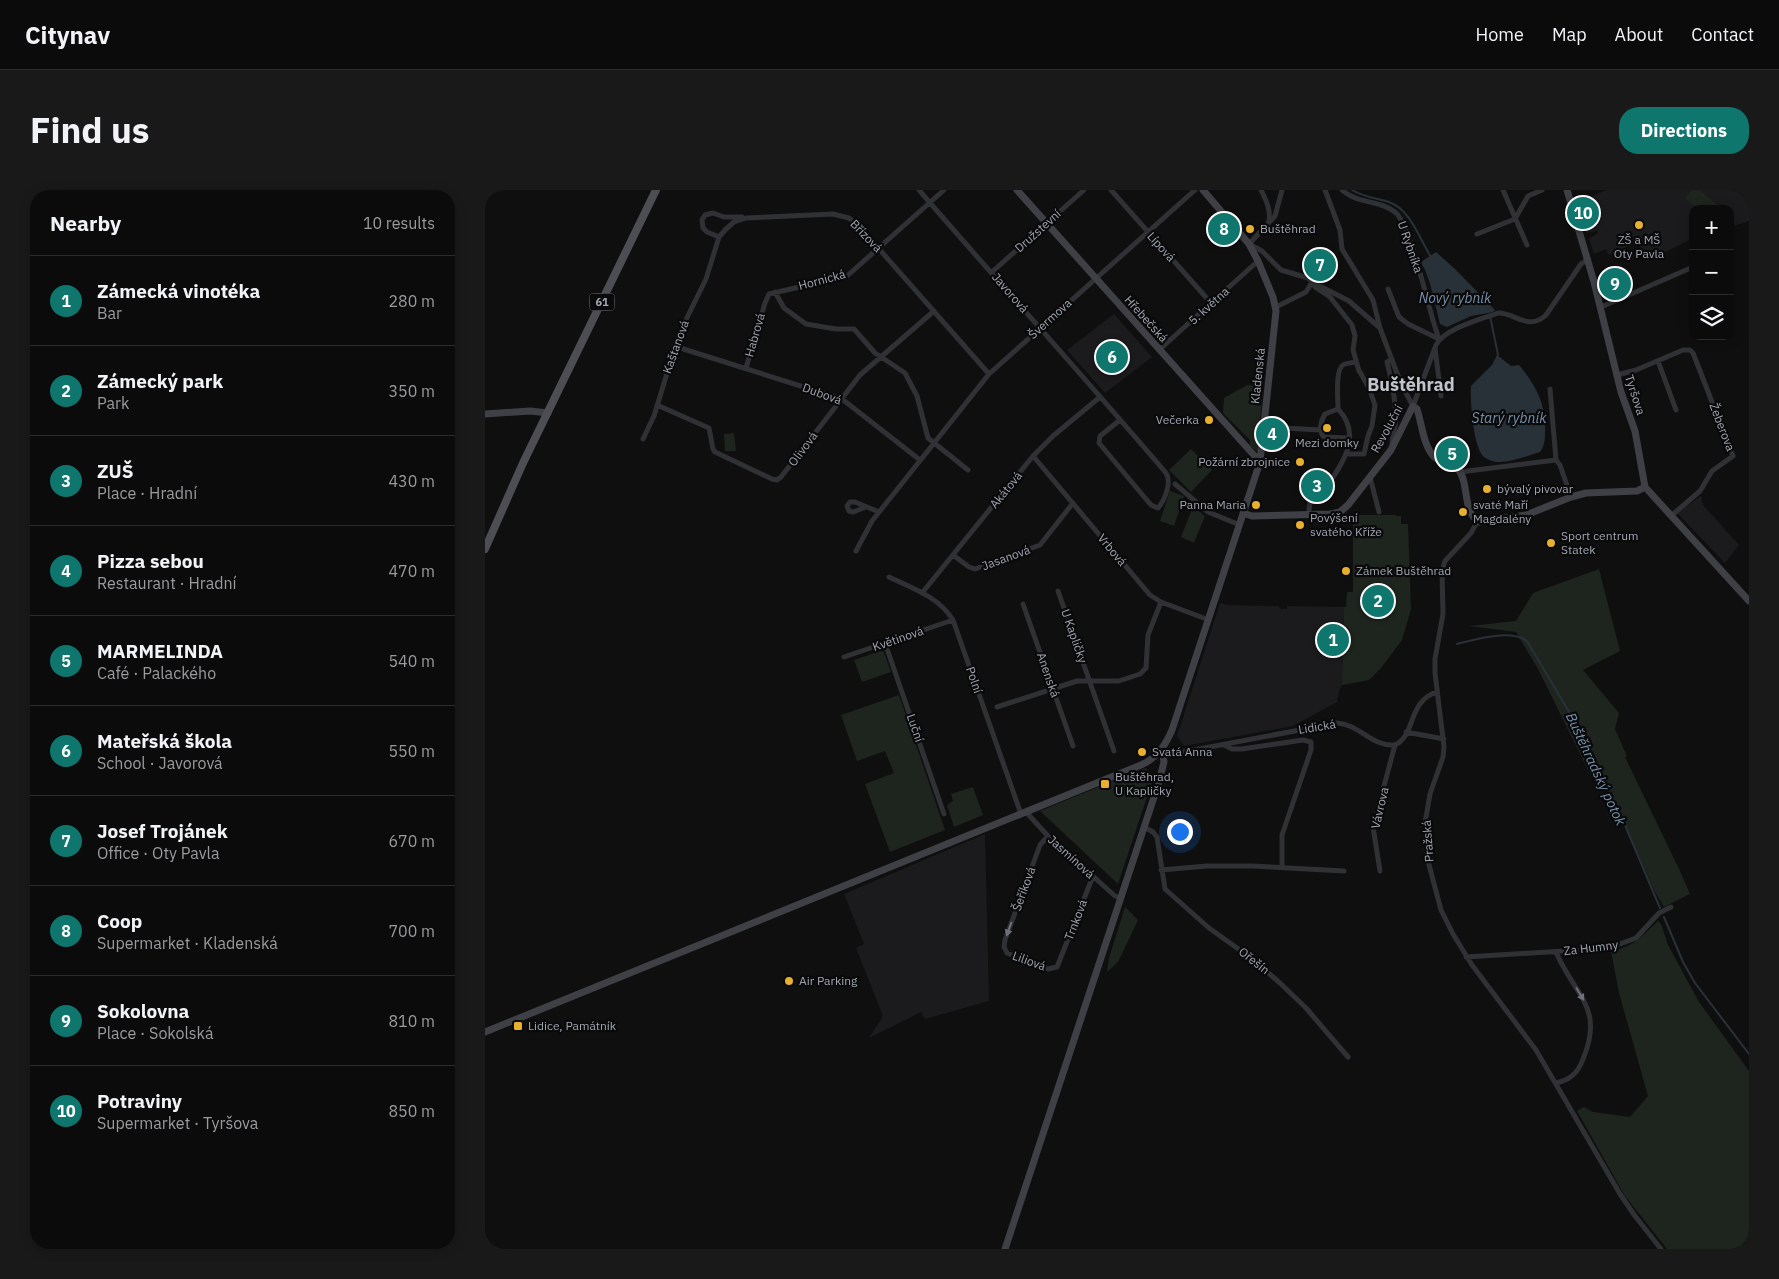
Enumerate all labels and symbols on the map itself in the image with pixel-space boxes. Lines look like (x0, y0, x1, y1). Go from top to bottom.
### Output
pin: 10 (1567, 194, 1599, 232)
street label: Družstevní (1011, 206, 1064, 255)
pin: 8 (1208, 210, 1240, 248)
street label: Břízová (847, 216, 886, 255)
street label: U Rybníka (1395, 219, 1427, 275)
marker: ZŠ a MŠ Oty Pavla (1633, 219, 1645, 231)
place label: Buštěhrad (1260, 221, 1316, 236)
marker: Buštěhrad (1244, 223, 1256, 235)
street label: Lípová (1144, 229, 1179, 265)
place label: ZŠ a MŠ Oty Pavla (1614, 232, 1665, 261)
pin: 7 (1304, 246, 1336, 284)
pin: 9 (1599, 265, 1631, 303)
street label: Hornická (797, 266, 848, 293)
street label: Javorová (989, 270, 1032, 316)
street label: 5. května (1185, 283, 1232, 328)
water label: Nový rybník (1419, 289, 1492, 307)
street label: Hřebečská (1122, 292, 1172, 345)
road number: 61 (589, 294, 615, 310)
street label: Švermova (1025, 295, 1075, 342)
street label: Habrová (741, 311, 768, 359)
street label: Kaštanová (659, 317, 692, 376)
pin: 6 (1096, 338, 1128, 376)
street label: Kladenská (1247, 347, 1268, 405)
district label: Buštěhrad (1367, 373, 1455, 396)
street label: Tyršova (1622, 373, 1649, 417)
street label: Dubová (800, 380, 844, 408)
street label: Žeberova (1706, 401, 1739, 453)
street label: Revoluční (1367, 402, 1406, 455)
water label: Starý rybník (1472, 409, 1547, 427)
place label: Večerka (1156, 412, 1200, 427)
marker: Večerka (1203, 414, 1215, 426)
pin: 4 (1256, 415, 1288, 453)
marker: Mezi domky (1321, 422, 1333, 434)
street label: Olivová (785, 428, 821, 469)
place label: Mezi domky (1295, 435, 1359, 450)
pin: 5 (1436, 435, 1468, 473)
place label: Požární zbrojnice (1198, 454, 1290, 469)
marker: Požární zbrojnice (1294, 456, 1306, 468)
pin: 3 (1301, 467, 1333, 505)
street label: Akátová (986, 468, 1025, 511)
place label: bývalý pivovar (1497, 481, 1574, 496)
marker: bývalý pivovar (1481, 483, 1493, 495)
place label: Panna Maria (1180, 497, 1247, 512)
place label: svaté Maří Magdalény (1473, 497, 1531, 526)
marker: Panna Maria (1250, 499, 1262, 511)
marker: svaté Maří Magdalény (1457, 506, 1469, 518)
place label: Povýšení svatého Kříže (1310, 510, 1382, 539)
marker: Povýšení svatého Kříže (1294, 519, 1306, 531)
place label: Sport centrum Statek (1561, 528, 1638, 557)
street label: Vrbová (1095, 531, 1131, 569)
marker: Sport centrum Statek (1545, 537, 1557, 549)
street label: Jasanová (980, 542, 1033, 573)
place label: Zámek Buštěhrad (1356, 563, 1451, 578)
marker: Zámek Buštěhrad (1340, 565, 1352, 577)
pin: 2 (1362, 582, 1394, 620)
street label: U Kapličky (1058, 607, 1091, 665)
pin: 1 (1317, 621, 1349, 659)
street label: Květinová (870, 623, 926, 654)
street label: Anenská (1034, 650, 1063, 700)
street label: Polní (963, 665, 986, 695)
water label: Buštěhradský potok (1562, 710, 1630, 829)
street label: Luční (904, 712, 927, 744)
street label: Lidická (1297, 716, 1337, 737)
place label: Svatá Anna (1152, 744, 1213, 759)
marker: Svatá Anna (1136, 746, 1148, 758)
place label: Buštěhrad, U Kapličky (1115, 769, 1174, 798)
marker: Buštěhrad, U Kapličky (1099, 778, 1111, 790)
street label: Vávrova (1367, 785, 1392, 830)
your location (1167, 819, 1193, 845)
street label: Pražská (1419, 819, 1436, 863)
street label: Jasmínová (1045, 832, 1098, 882)
street label: Šeříková (1009, 864, 1039, 913)
street label: Trnková (1061, 897, 1090, 942)
one-way arrow (1005, 921, 1012, 936)
street label: Za Humny (1563, 937, 1619, 958)
street label: Ořešín (1236, 944, 1273, 977)
street label: Liliová (1011, 948, 1048, 974)
place label: Air Parking (799, 973, 858, 988)
marker: Air Parking (783, 975, 795, 987)
one-way arrow (1576, 988, 1585, 1001)
place label: Lidice, Památník (528, 1018, 617, 1033)
marker: Lidice, Památník (512, 1020, 524, 1032)

